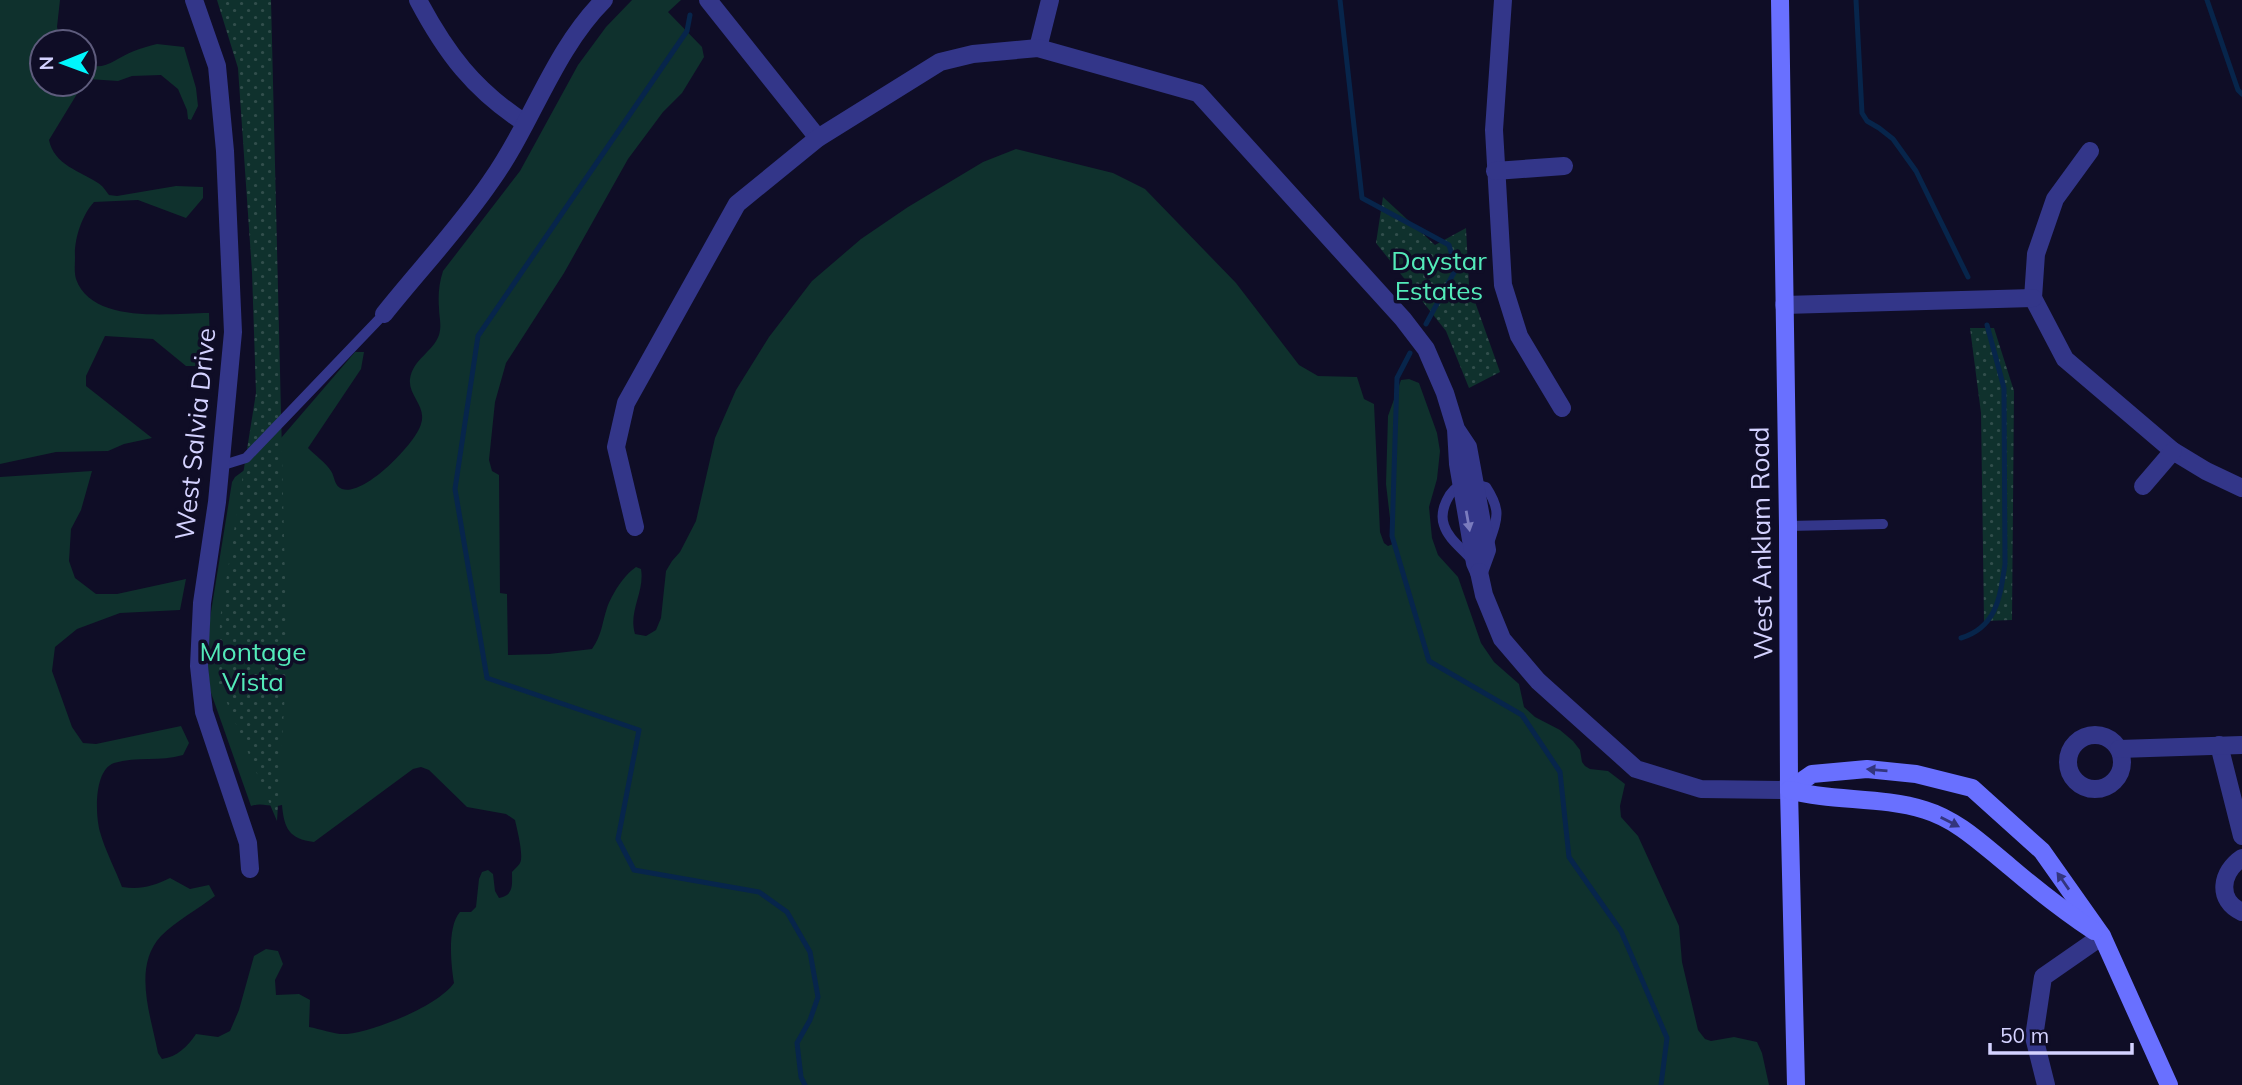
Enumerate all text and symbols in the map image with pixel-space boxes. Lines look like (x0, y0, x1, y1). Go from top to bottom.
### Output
north arrow (28, 28, 98, 98)
text: N (34, 56, 58, 71)
park label: Daystar Estates (1391, 244, 1487, 307)
street label: West Salvia Drive (167, 326, 223, 542)
street label: West Anklam Road (1742, 426, 1780, 660)
one-way arrow (1463, 510, 1474, 532)
park label: Montage Vista (200, 635, 306, 698)
one-way arrow (1866, 764, 1888, 775)
one-way arrow (1940, 816, 1960, 828)
one-way arrow (2056, 872, 2070, 890)
scale bar (1990, 1012, 2132, 1056)
text: 50 m (2000, 1022, 2049, 1048)

